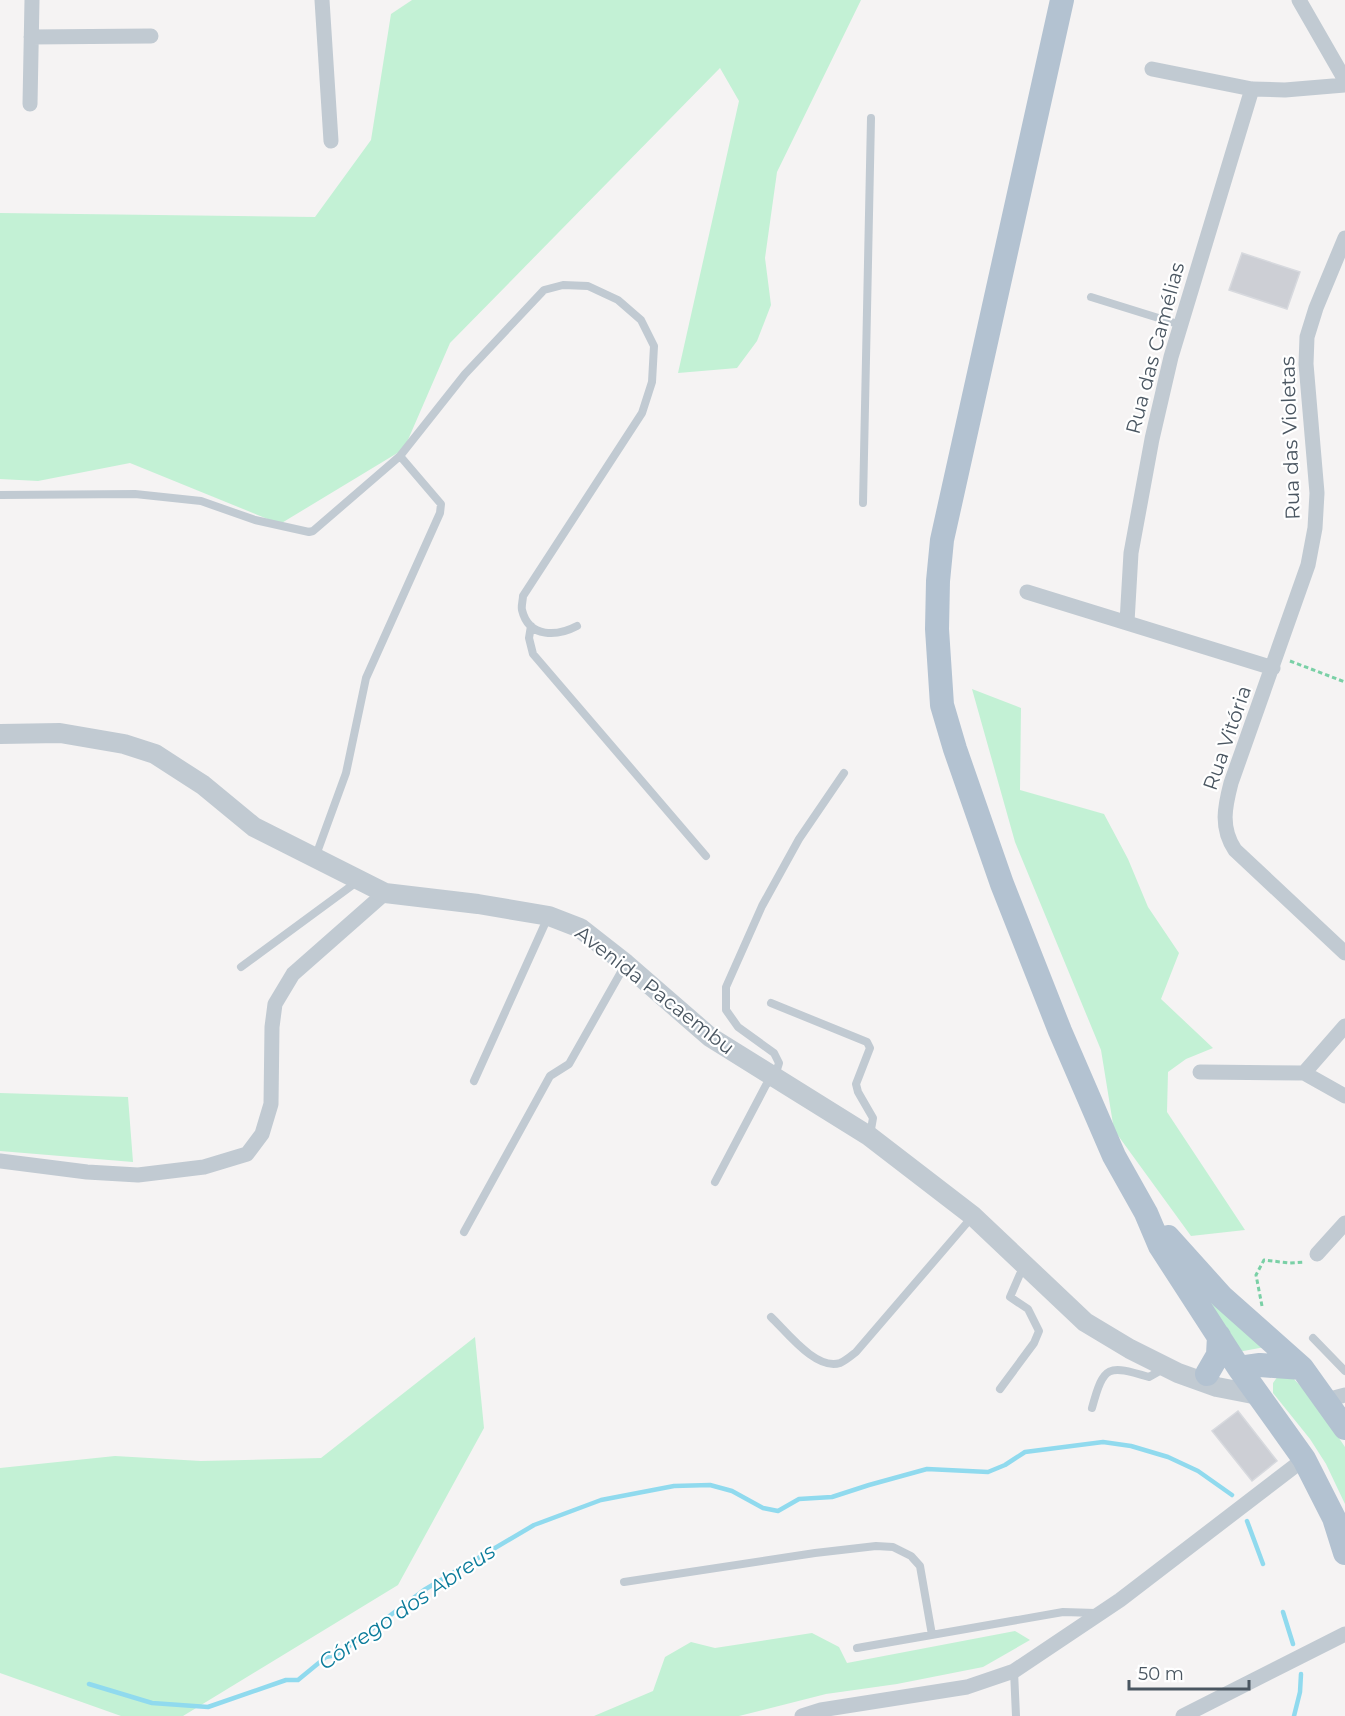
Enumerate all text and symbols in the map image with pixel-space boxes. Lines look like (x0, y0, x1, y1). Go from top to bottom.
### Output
street label: Rua das Camélias (1121, 259, 1190, 436)
street label: Rua das Violetas (1275, 356, 1305, 520)
street label: Rua Vitória (1198, 683, 1256, 793)
street label: Avenida Pacaembu (571, 920, 739, 1060)
water label: Córrego dos Abreus (314, 1538, 500, 1675)
scale bar (1129, 1653, 1249, 1691)
text: 50 m (1138, 1663, 1184, 1685)

